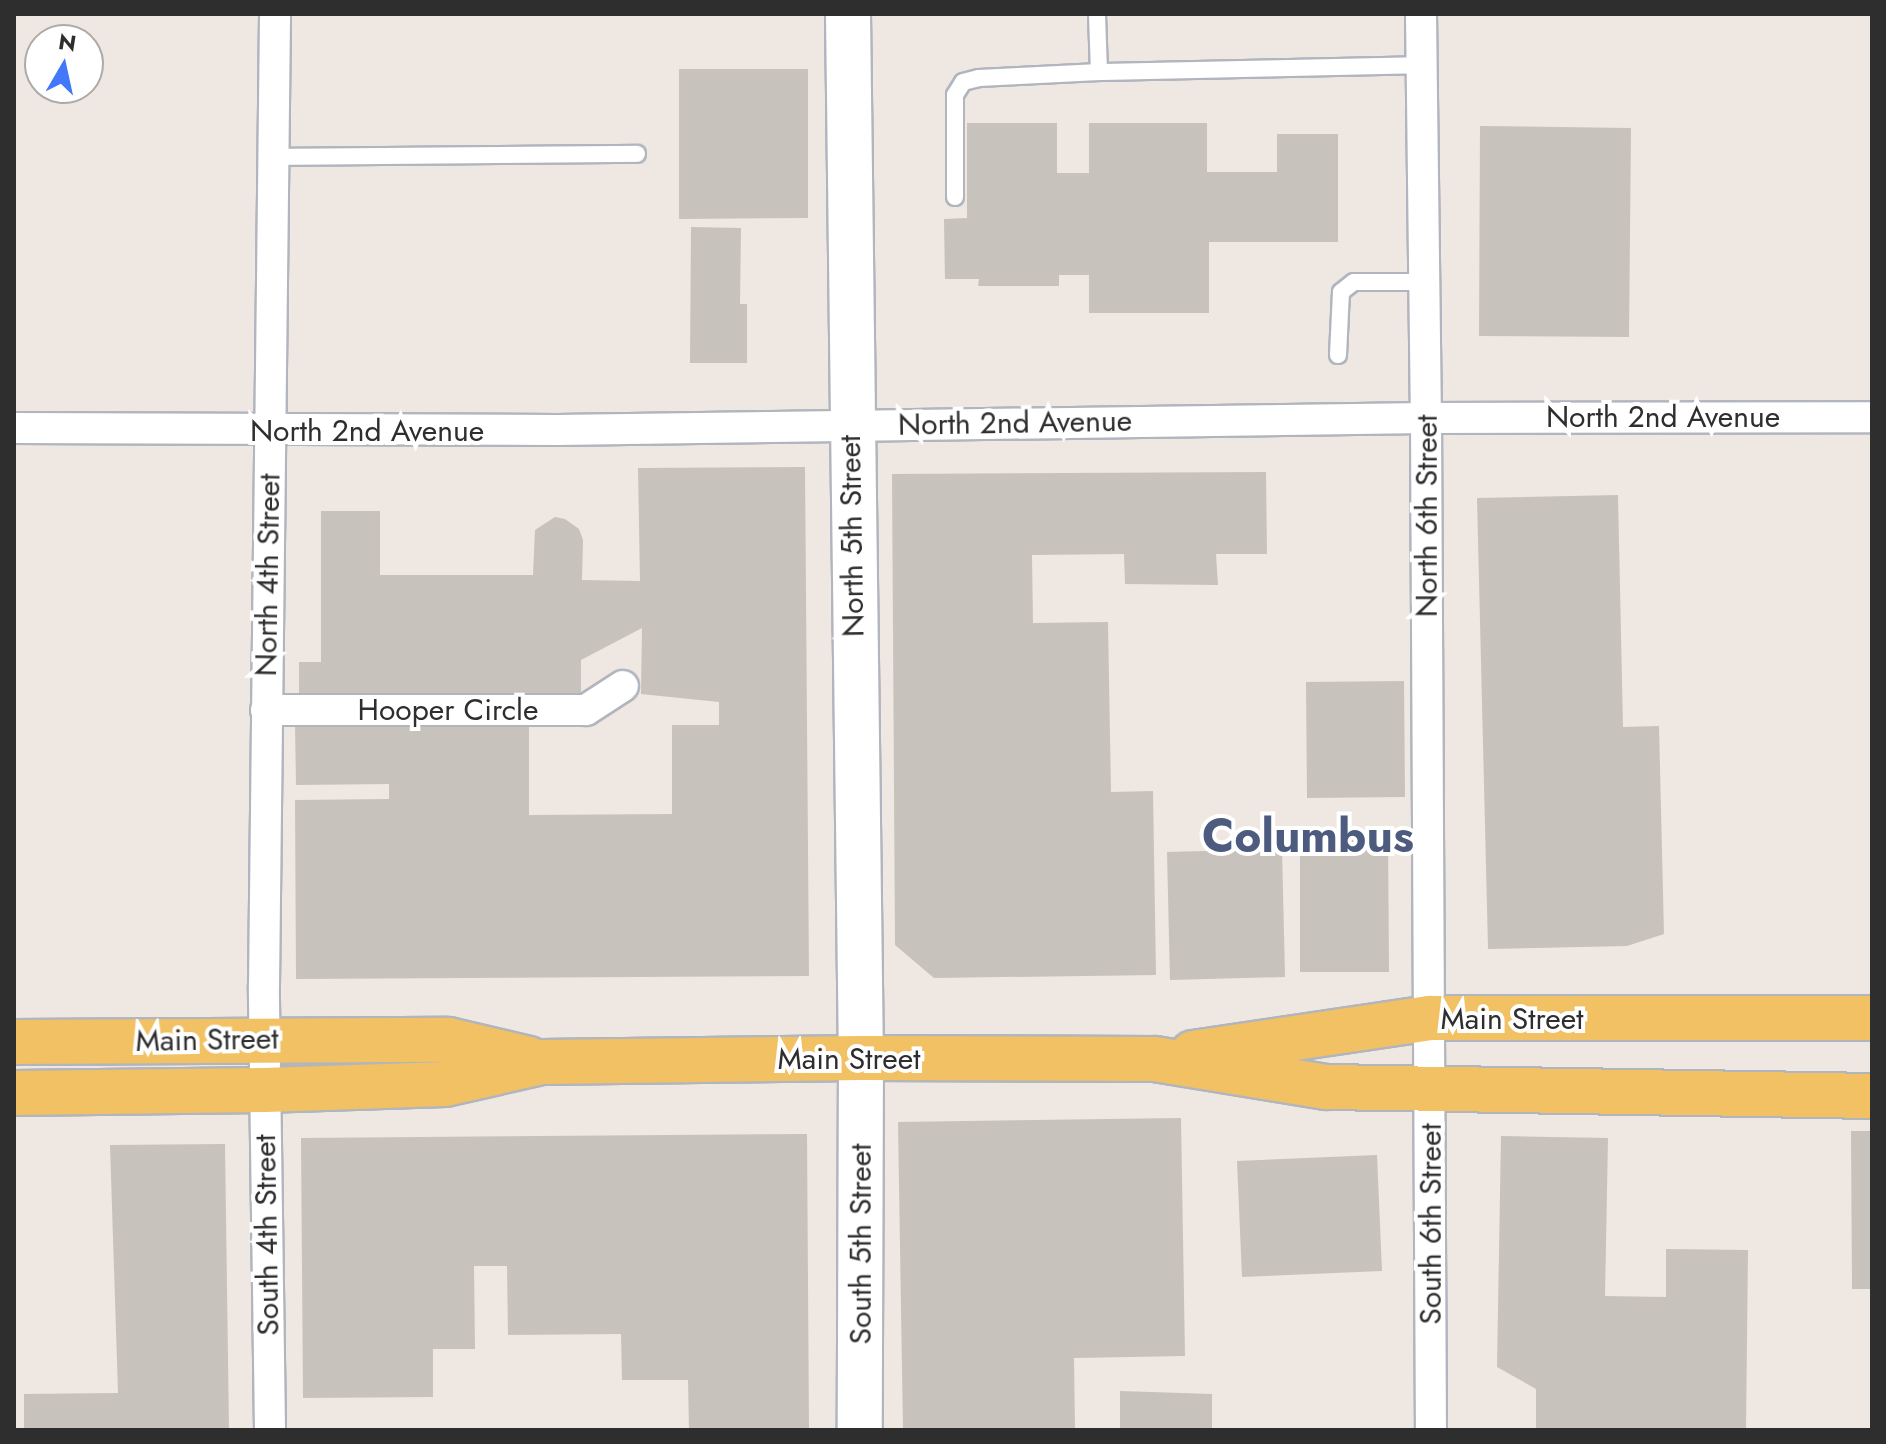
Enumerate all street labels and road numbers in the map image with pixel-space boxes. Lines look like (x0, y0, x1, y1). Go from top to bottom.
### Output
street label: North 2nd Avenue (1546, 399, 1780, 435)
street label: North 2nd Avenue (898, 403, 1132, 443)
street label: North 2nd Avenue (250, 413, 484, 449)
street label: North 6th Street (1409, 415, 1445, 617)
street label: North 5th Street (832, 435, 872, 637)
street label: North 4th Street (248, 473, 288, 677)
street label: Hooper Circle (358, 692, 538, 728)
street label: Main Street (1441, 1001, 1583, 1037)
street label: Main Street (135, 1021, 279, 1059)
street label: Main Street (778, 1041, 920, 1077)
street label: South 6th Street (1413, 1123, 1449, 1325)
street label: South 4th Street (247, 1134, 287, 1336)
street label: South 5th Street (843, 1144, 879, 1344)

